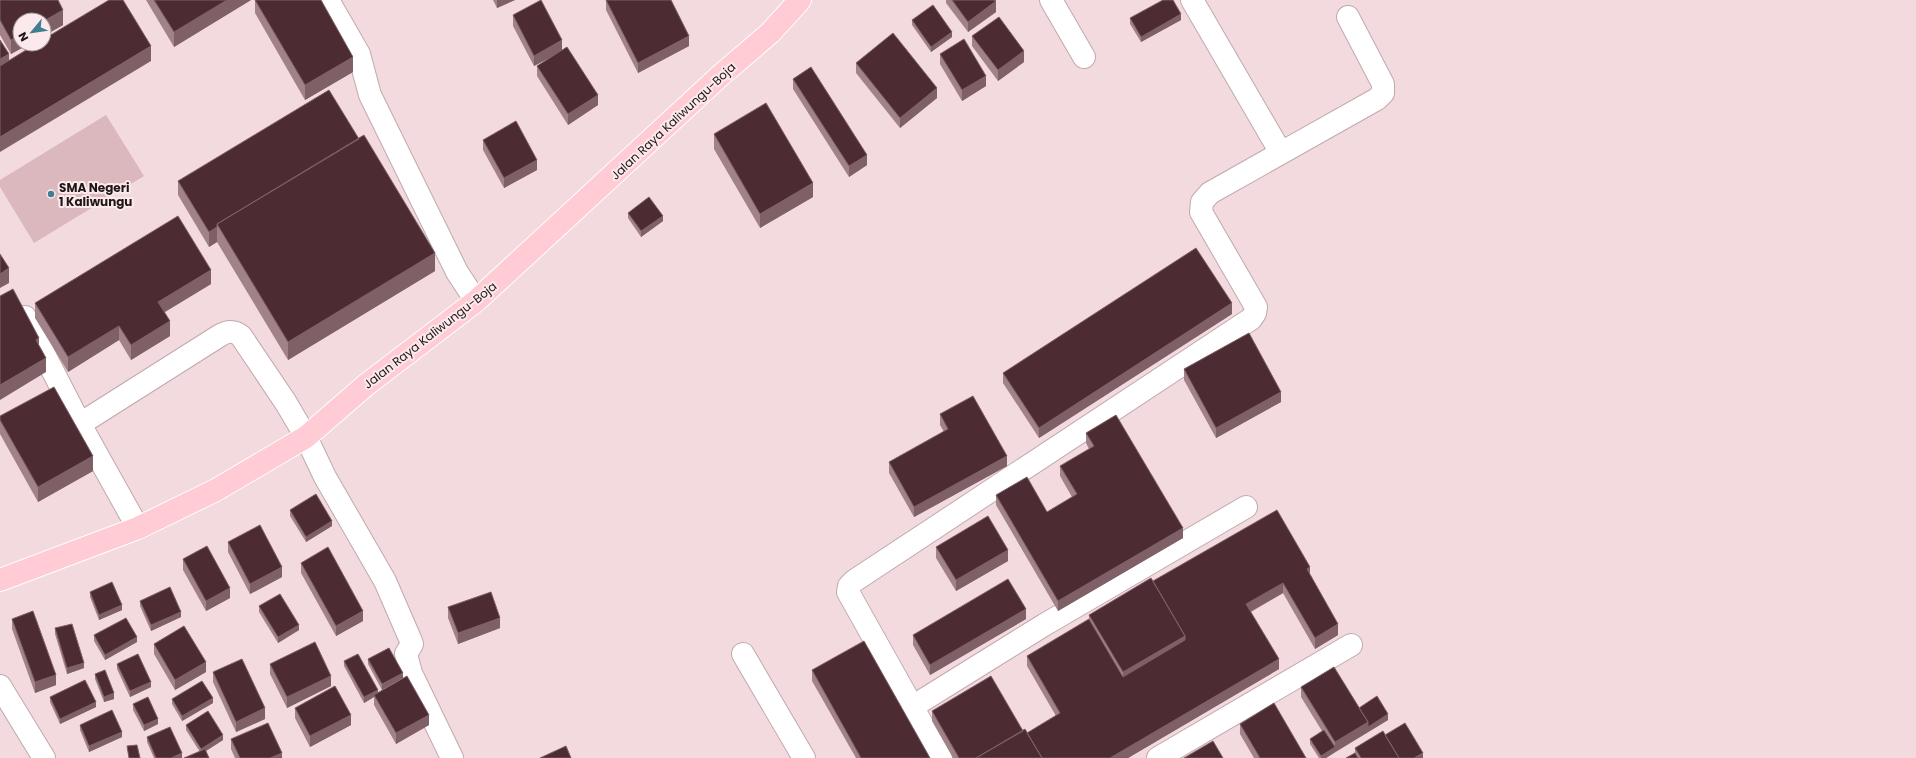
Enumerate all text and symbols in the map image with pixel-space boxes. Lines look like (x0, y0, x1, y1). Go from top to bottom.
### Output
north arrow (12, 12, 52, 52)
text: N (14, 29, 32, 44)
street label: Jalan Raya Kaliwungu-Boja (607, 59, 739, 183)
place label: SMA Negeri 1 Kaliwungu (59, 179, 132, 210)
marker: SMA Negeri 1 Kaliwungu (46, 189, 56, 199)
street label: Jalan Raya Kaliwungu-Boja (360, 278, 500, 392)

